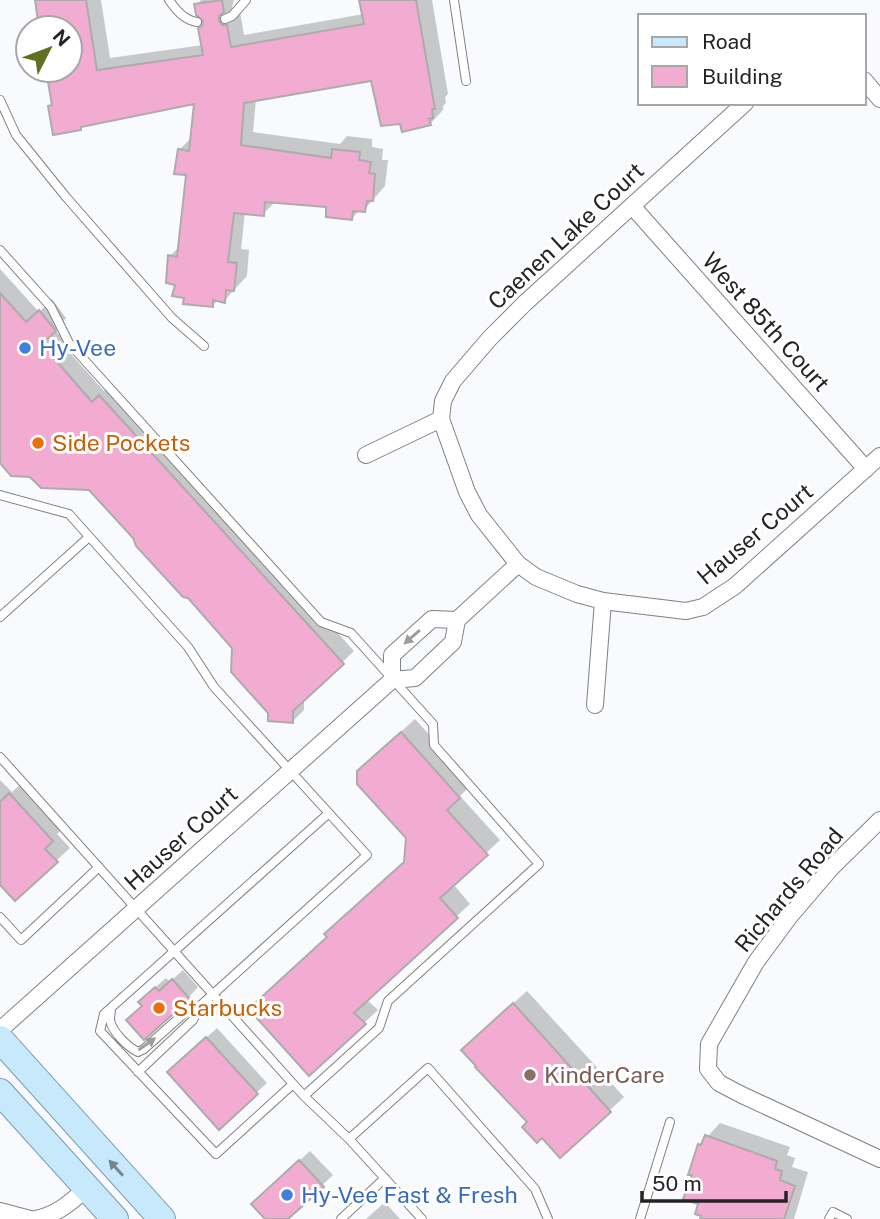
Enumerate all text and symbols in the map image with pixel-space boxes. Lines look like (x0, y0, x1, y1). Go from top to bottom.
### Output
north arrow (14, 14, 84, 84)
legend (638, 14, 866, 105)
text: N (48, 25, 75, 51)
text: Road (702, 29, 752, 54)
text: Building (702, 64, 783, 89)
street label: Caenen Lake Court (482, 157, 649, 315)
street label: West 85th Court (697, 247, 836, 396)
place label: Hy-Vee (39, 334, 116, 361)
marker: Hy-Vee (17, 340, 33, 356)
place label: Side Pockets (52, 429, 191, 456)
marker: Side Pockets (30, 435, 46, 451)
street label: Hauser Court (691, 477, 818, 590)
one-way arrow (403, 629, 421, 645)
street label: Hauser Court (119, 780, 243, 895)
street label: Richards Road (729, 822, 848, 957)
place label: Starbucks (173, 994, 282, 1021)
marker: Starbucks (151, 1000, 167, 1016)
one-way arrow (138, 1037, 156, 1052)
place label: KinderCare (544, 1061, 665, 1088)
marker: KinderCare (522, 1067, 538, 1083)
one-way arrow (108, 1159, 124, 1177)
scale bar (642, 1160, 786, 1204)
text: 50 m (652, 1171, 702, 1196)
place label: Hy-Vee Fast & Fresh (301, 1181, 518, 1208)
marker: Hy-Vee Fast & Fresh (279, 1187, 295, 1203)

